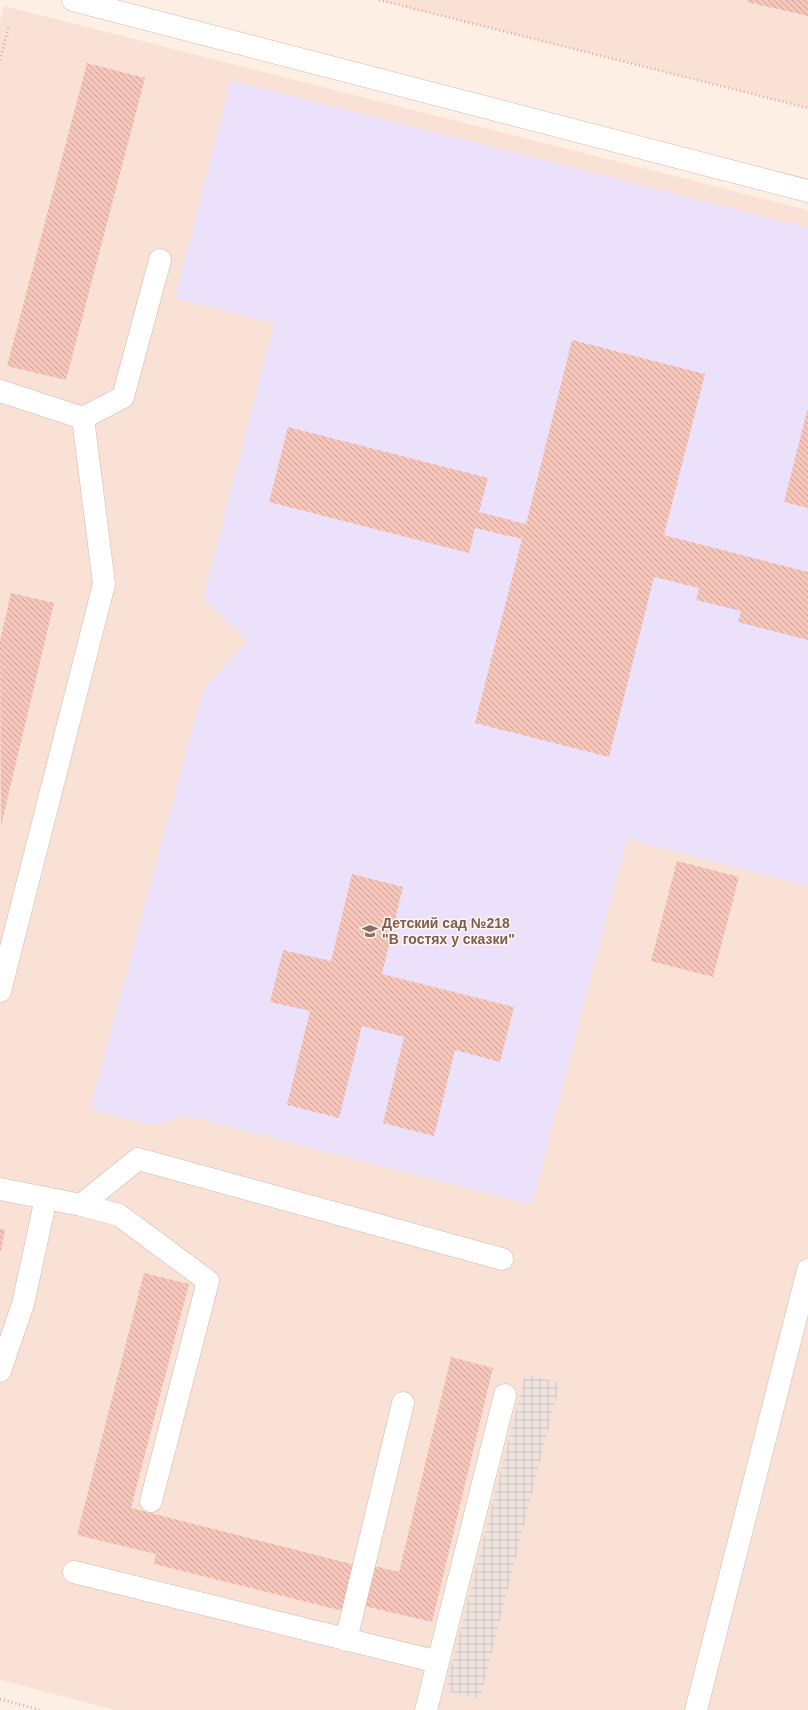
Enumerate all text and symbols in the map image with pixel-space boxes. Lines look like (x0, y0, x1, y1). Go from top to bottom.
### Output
place label: Детский сад №218 "В гостях у сказки" (382, 915, 515, 947)
school or university icon: Детский сад №218 "В гостях у сказки" (361, 922, 379, 940)

